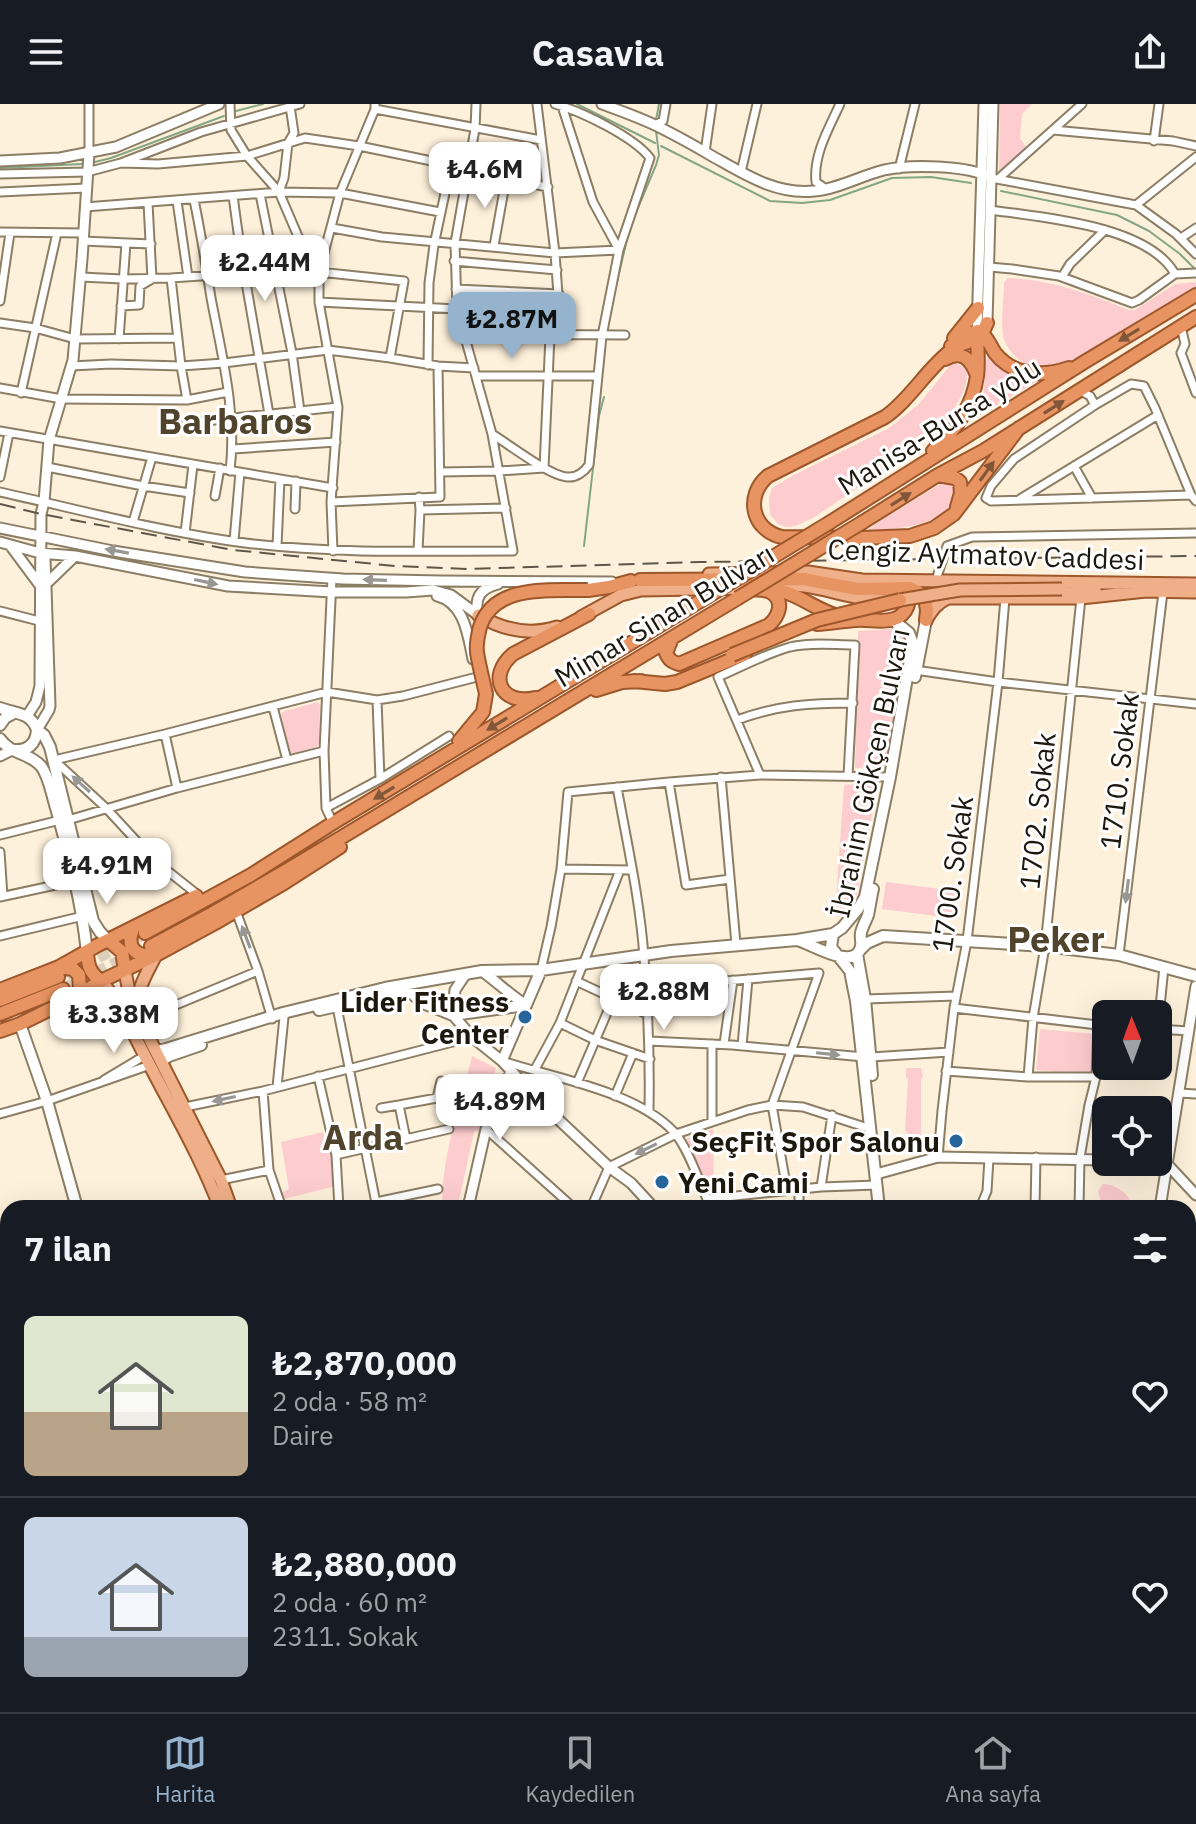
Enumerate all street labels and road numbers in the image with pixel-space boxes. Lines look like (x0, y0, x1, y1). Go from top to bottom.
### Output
street label: Manisa-Bursa yolu (830, 349, 1048, 503)
street label: Cengiz Aytmatov Caddesi (827, 530, 1145, 578)
street label: Mimar Sinan Bulvarı (547, 535, 781, 695)
street label: İbrahim Gökçen Bulvarı (820, 625, 918, 921)
street label: 1710. Sokak (1091, 690, 1147, 852)
street label: 1702. Sokak (1010, 730, 1064, 891)
street label: 1700. Sokak (923, 793, 981, 955)

